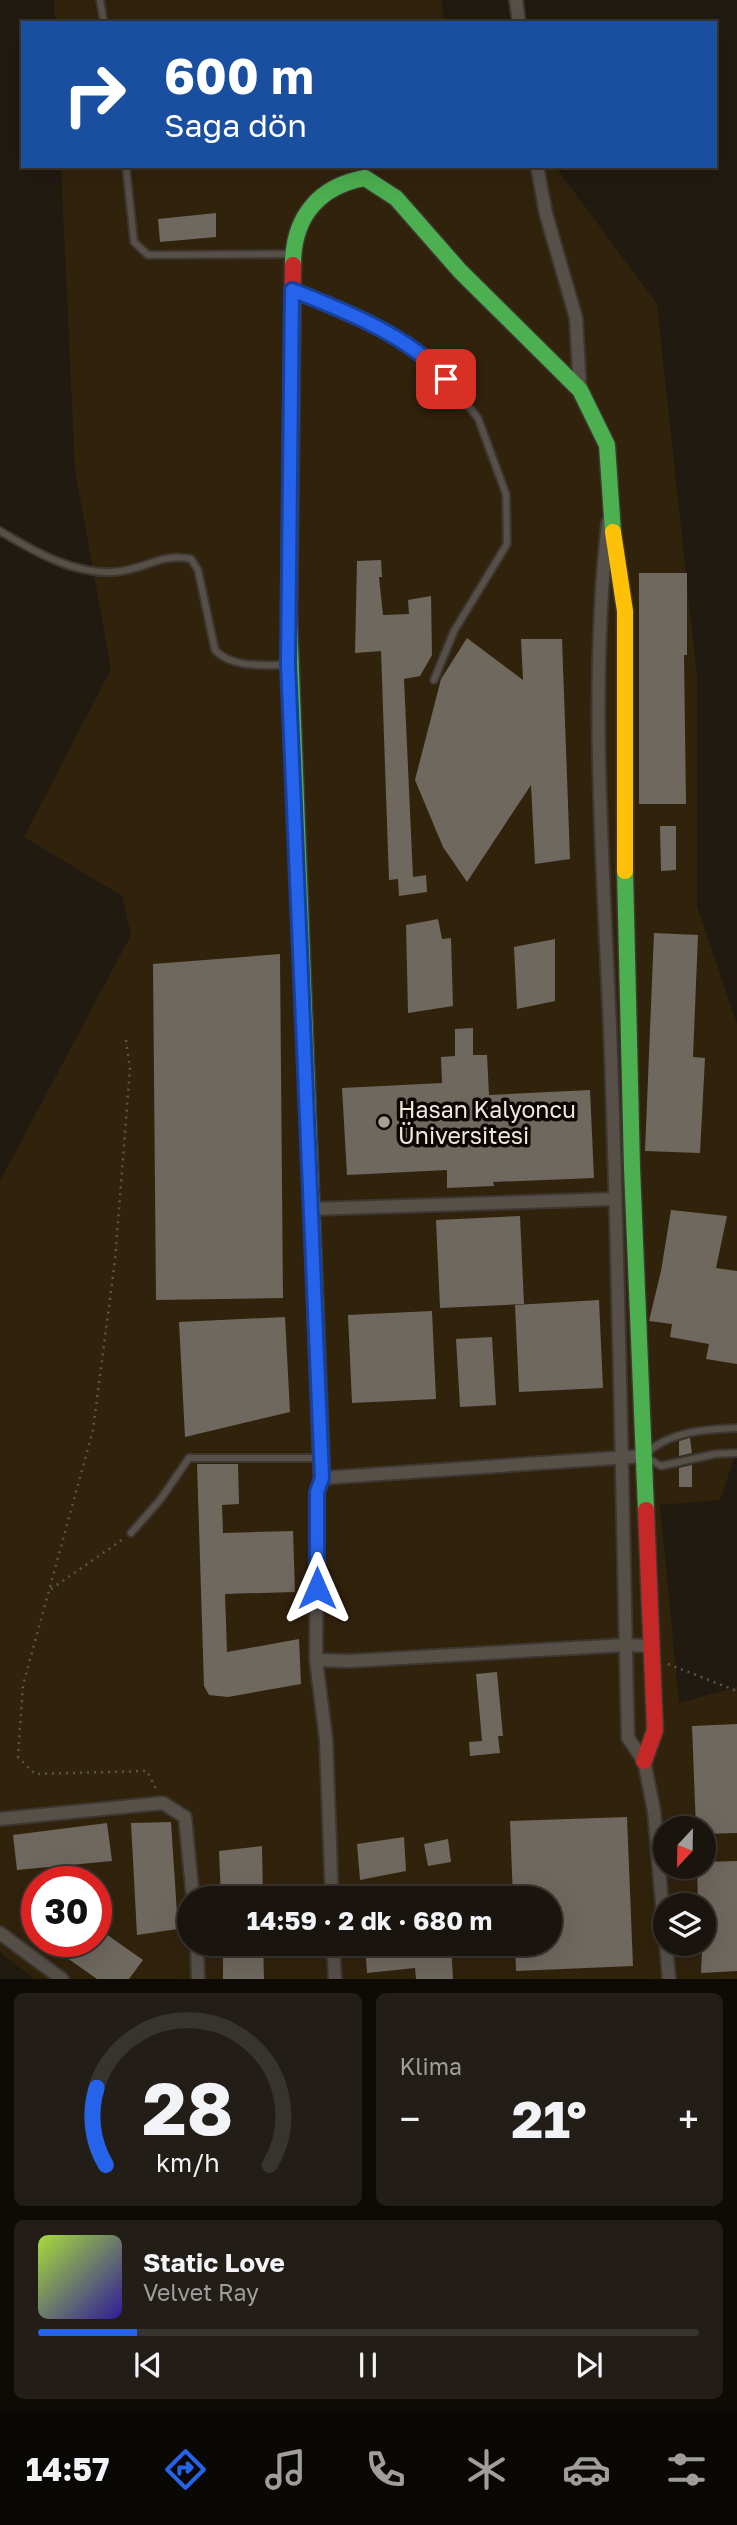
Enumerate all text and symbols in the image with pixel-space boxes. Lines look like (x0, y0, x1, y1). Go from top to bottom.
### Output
text: 600 m (164, 46, 314, 105)
icon: right (49, 49, 140, 140)
text: Sağa dön (164, 106, 307, 144)
pin (416, 349, 476, 409)
icon: arrive (427, 360, 465, 398)
place label: Hasan Kalyoncu Üniversitesi (398, 1095, 576, 1149)
marker: Hasan Kalyoncu Üniversitesi (376, 1114, 392, 1130)
position arrow (280, 1551, 354, 1625)
north arrow (653, 1816, 716, 1880)
map controls (653, 1816, 716, 1956)
speed limit sign: 30 (21, 1866, 112, 1957)
button: layers (653, 1893, 716, 1956)
text: 14:59 · 2 dk · 680 m (247, 1905, 492, 1936)
text: Klima (400, 2052, 462, 2080)
text: 28 (142, 2065, 233, 2152)
text: 21° (512, 2087, 587, 2149)
text: − (400, 2096, 420, 2141)
text: + (678, 2096, 699, 2141)
text: km/h (156, 2147, 220, 2178)
text: Static Love (143, 2247, 285, 2278)
text: Velvet Ray (143, 2278, 259, 2306)
icon: previous (129, 2346, 167, 2384)
icon: pause (349, 2346, 387, 2384)
icon: next (570, 2346, 608, 2384)
icon: directions (161, 2445, 210, 2494)
icon: music (261, 2445, 310, 2494)
icon: phone (361, 2445, 410, 2494)
icon: climate (462, 2445, 511, 2494)
icon: car (562, 2445, 611, 2494)
icon: filters (662, 2445, 711, 2494)
text: 14:57 (26, 2450, 109, 2488)

